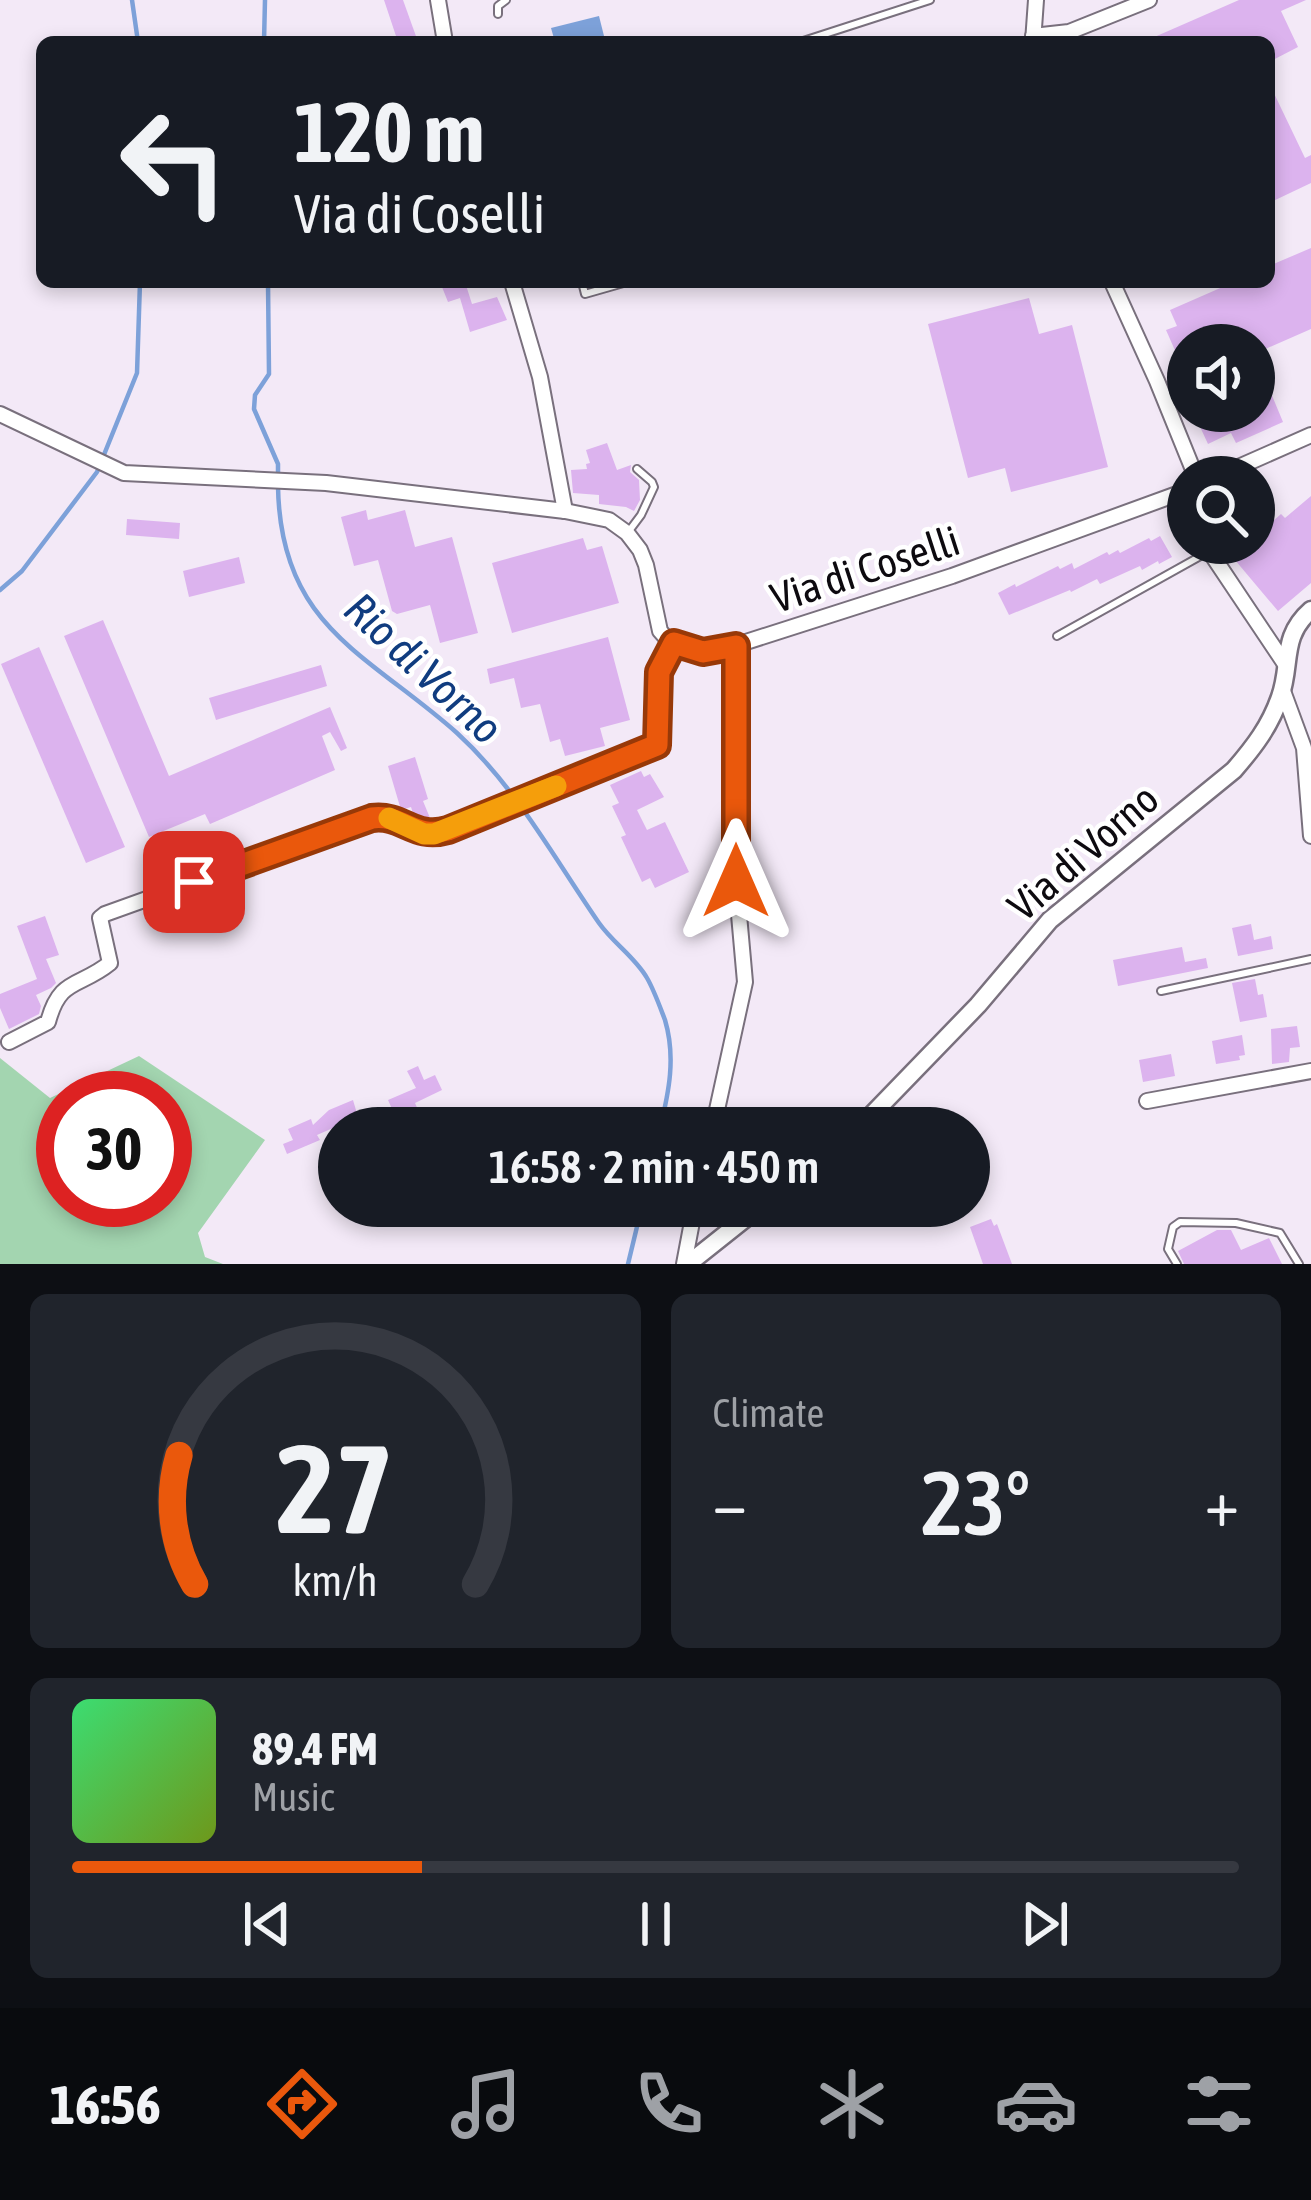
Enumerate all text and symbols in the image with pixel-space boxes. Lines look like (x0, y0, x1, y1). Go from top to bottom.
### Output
icon: left (96, 84, 252, 240)
text: 120 m (294, 84, 484, 180)
text: Via di Coselli (294, 183, 545, 244)
map controls (1167, 324, 1275, 564)
button: sound (1167, 324, 1275, 432)
button: search (1167, 456, 1275, 564)
street label: Via di Coselli (765, 516, 965, 622)
water label: Rio di Vorno (335, 582, 513, 754)
street label: Via di Vorno (998, 774, 1168, 930)
position arrow (673, 818, 799, 944)
pin (143, 831, 245, 933)
icon: arrive (161, 849, 227, 915)
speed limit sign: 30 (36, 1071, 192, 1227)
text: 16:58 · 2 min · 450 m (489, 1141, 819, 1193)
text: Climate (713, 1391, 824, 1435)
text: 27 (277, 1416, 394, 1559)
text: 23° (921, 1451, 1030, 1554)
text: − (713, 1464, 747, 1540)
text: + (1205, 1464, 1239, 1540)
text: km/h (293, 1556, 378, 1605)
text: 89.4 FM (252, 1723, 378, 1775)
text: Music (252, 1775, 334, 1819)
icon: previous (234, 1891, 300, 1957)
icon: pause (623, 1891, 689, 1957)
icon: next (1012, 1891, 1078, 1957)
icon: directions (260, 2062, 344, 2146)
icon: music (444, 2062, 528, 2146)
icon: phone (627, 2062, 711, 2146)
icon: climate (810, 2062, 894, 2146)
icon: car (994, 2062, 1078, 2146)
icon: filters (1177, 2062, 1261, 2146)
text: 16:56 (50, 2074, 161, 2135)

